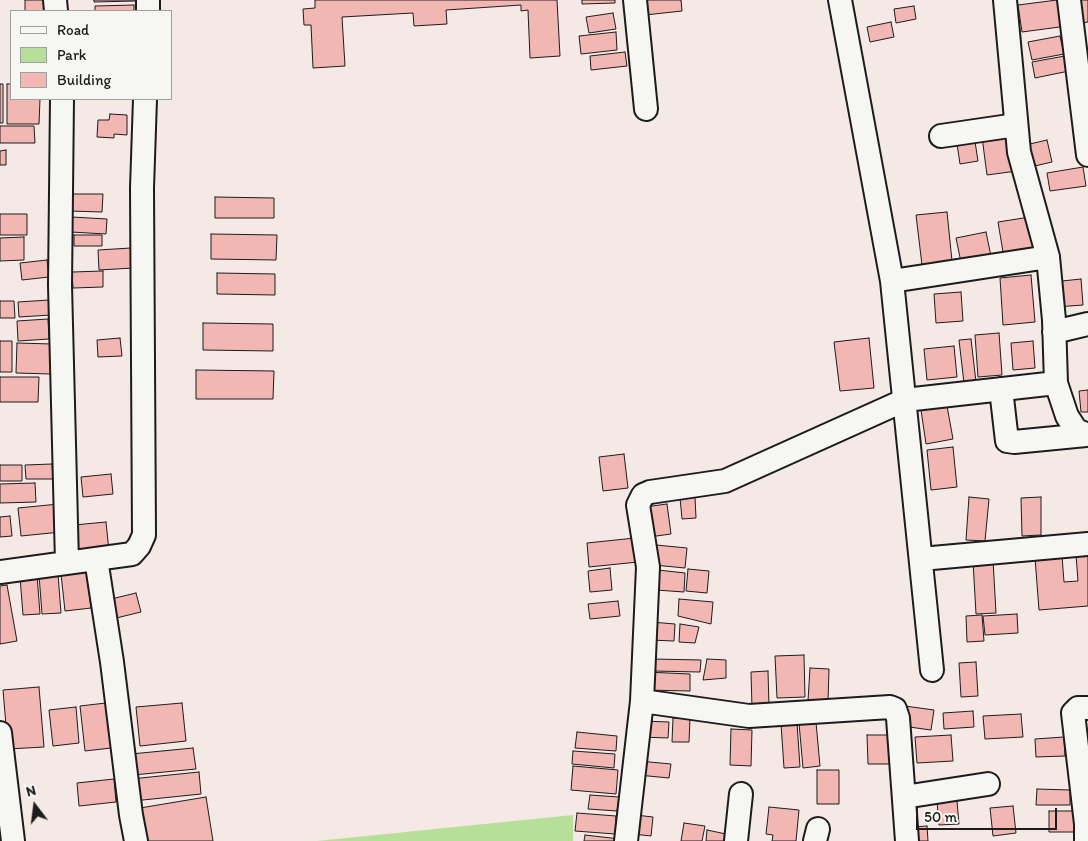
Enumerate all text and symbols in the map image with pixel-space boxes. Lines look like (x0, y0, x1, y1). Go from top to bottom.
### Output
legend (10, 10, 172, 100)
text: Road (57, 21, 89, 39)
text: Park (57, 46, 87, 64)
text: Building (57, 71, 111, 89)
north arrow (10, 781, 60, 831)
text: N (24, 782, 38, 800)
scale bar (918, 798, 1059, 830)
text: 50 m (924, 808, 957, 826)

